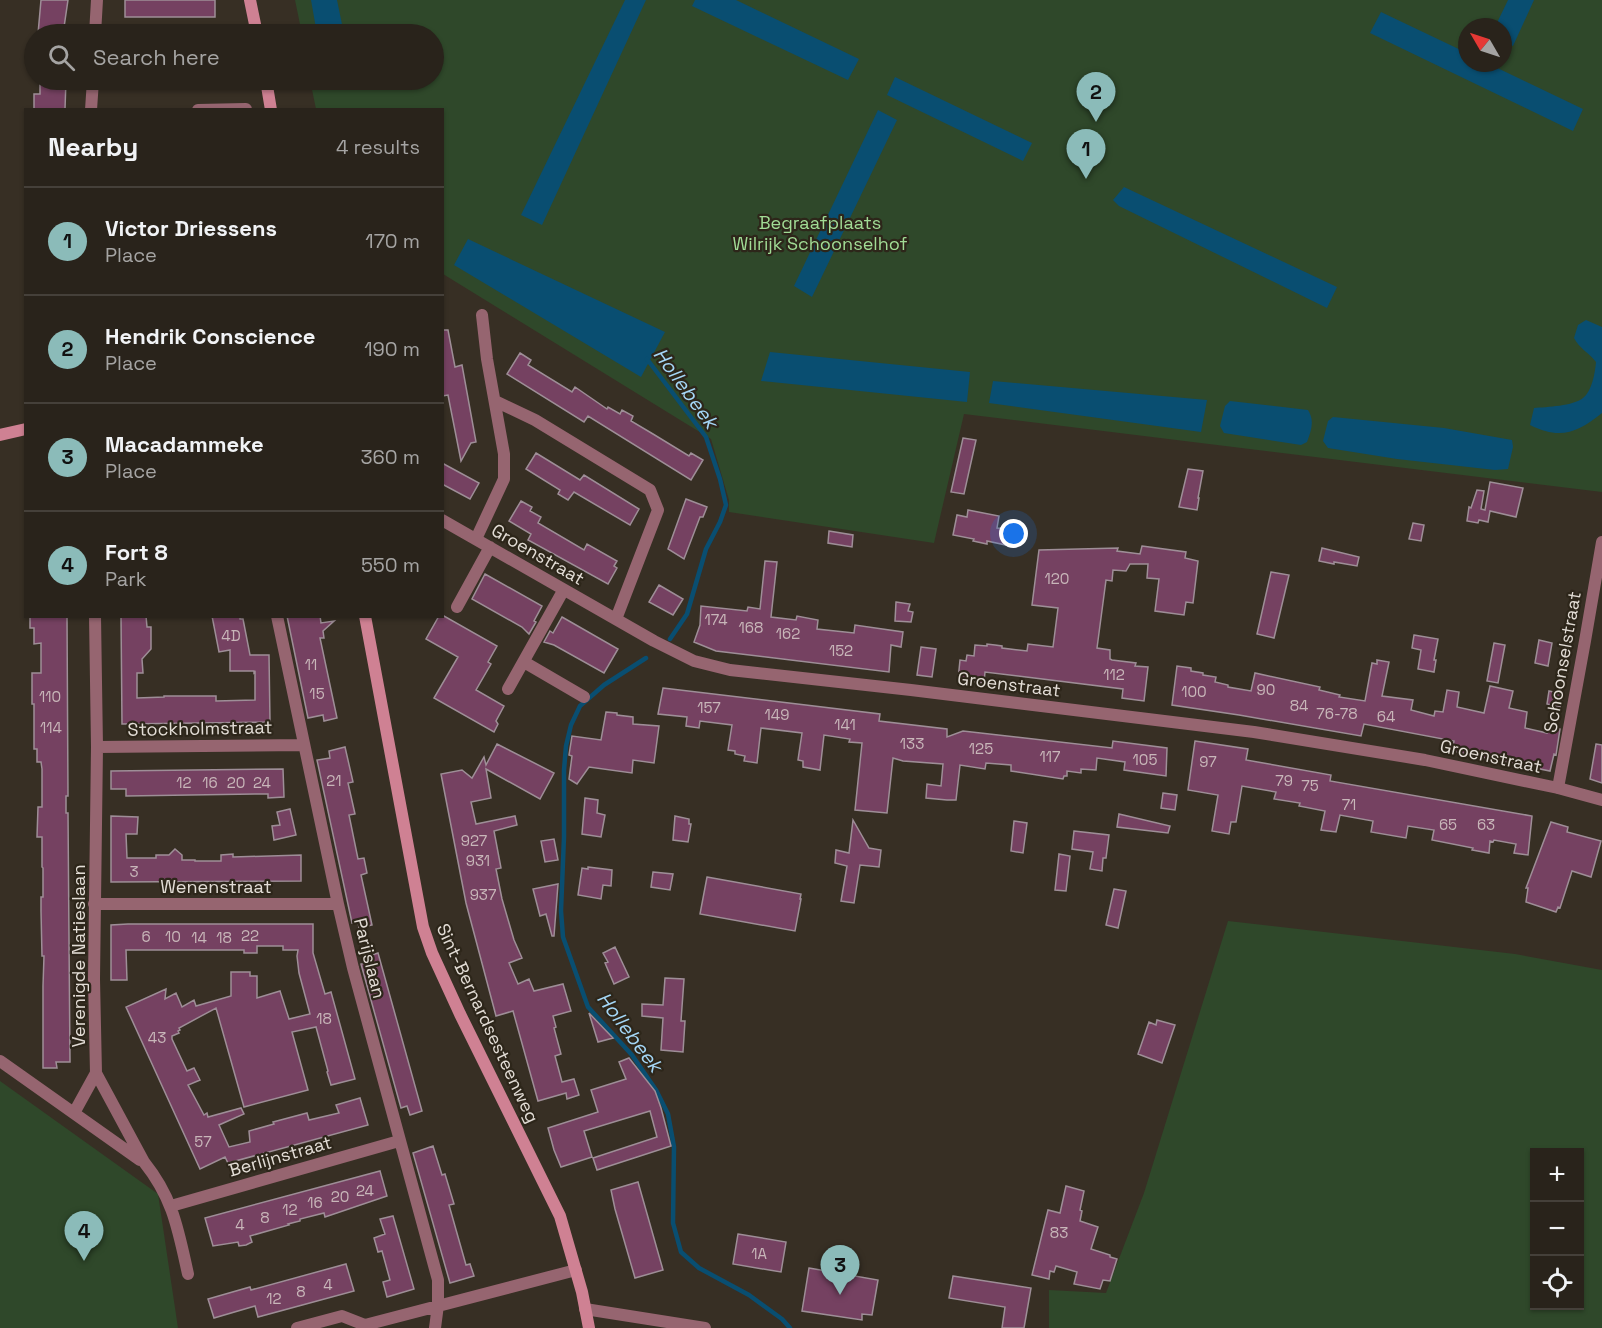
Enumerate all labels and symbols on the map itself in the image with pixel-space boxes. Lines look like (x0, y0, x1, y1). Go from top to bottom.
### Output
north arrow (1458, 18, 1512, 72)
pin: 2 (1076, 72, 1116, 122)
pin: 1 (1066, 130, 1106, 179)
park label: Begraafplaats Wilrijk Schoonselhof (733, 211, 908, 255)
water label: Hollebeek (648, 342, 726, 436)
street label: Groenstraat (487, 518, 589, 590)
your location (999, 519, 1028, 548)
house number: 120 (1045, 569, 1069, 588)
street label: Schoonselstraat (1538, 590, 1586, 734)
house number: 174 (704, 610, 728, 629)
house number: 168 (739, 618, 763, 637)
house number: 162 (776, 624, 800, 643)
house number: 4D (221, 626, 241, 645)
house number: 152 (829, 641, 853, 660)
house number: 11 (305, 655, 317, 674)
house number: 112 (1103, 665, 1125, 684)
street label: Groenstraat (956, 666, 1062, 702)
house number: 90 (1257, 680, 1275, 699)
house number: 100 (1181, 682, 1207, 701)
house number: 15 (309, 684, 325, 703)
house number: 110 (39, 687, 61, 706)
house number: 84 (1290, 696, 1308, 715)
house number: 157 (697, 698, 721, 717)
house number: 76-78 (1316, 704, 1358, 723)
house number: 149 (765, 705, 789, 724)
house number: 64 (1377, 707, 1395, 726)
street label: Stockholmstraat (127, 715, 273, 741)
house number: 141 (834, 715, 856, 734)
house number: 114 (40, 718, 62, 737)
house number: 133 (900, 734, 924, 753)
street label: Groenstraat (1438, 734, 1544, 778)
house number: 125 (969, 739, 993, 758)
house number: 117 (1039, 747, 1061, 766)
house number: 105 (1133, 750, 1157, 769)
house number: 97 (1199, 752, 1217, 771)
house number: 21 (326, 771, 342, 790)
house number: 79 (1275, 771, 1293, 790)
house number: 12 (176, 773, 192, 792)
house number: 16 (202, 773, 218, 792)
house number: 20 (227, 773, 245, 792)
house number: 24 (253, 773, 271, 792)
house number: 75 (1301, 776, 1319, 795)
house number: 71 (1342, 795, 1356, 814)
house number: 65 (1439, 815, 1457, 834)
house number: 63 (1477, 815, 1495, 834)
house number: 927 (461, 831, 487, 850)
house number: 931 (466, 851, 490, 870)
house number: 3 (129, 862, 139, 881)
street label: Verenigde Natieslaan (67, 865, 90, 1047)
street label: Wenenstraat (160, 875, 272, 898)
house number: 937 (470, 885, 496, 904)
street label: Parijslaan (349, 915, 391, 1001)
street label: Sint-Bernardsesteenweg (432, 920, 544, 1126)
house number: 22 (241, 926, 259, 945)
house number: 6 (141, 927, 151, 946)
house number: 10 (165, 927, 181, 946)
house number: 14 (191, 928, 207, 947)
house number: 18 (216, 928, 232, 947)
water label: Hollebeek (591, 986, 670, 1079)
house number: 18 (316, 1009, 332, 1028)
house number: 43 (148, 1028, 166, 1047)
street label: Berlijnstraat (226, 1130, 334, 1182)
house number: 57 (194, 1132, 212, 1151)
house number: 24 (356, 1181, 374, 1200)
house number: 20 (331, 1187, 349, 1206)
house number: 16 (307, 1193, 323, 1212)
house number: 12 (282, 1200, 298, 1219)
house number: 8 (260, 1208, 270, 1227)
pin: 4 (64, 1212, 104, 1261)
house number: 4 (235, 1215, 245, 1234)
house number: 83 (1050, 1223, 1068, 1242)
house number: 1A (751, 1244, 767, 1263)
pin: 3 (820, 1246, 860, 1295)
house number: 4 (323, 1275, 333, 1294)
house number: 8 (296, 1282, 306, 1301)
house number: 12 (266, 1289, 282, 1308)

